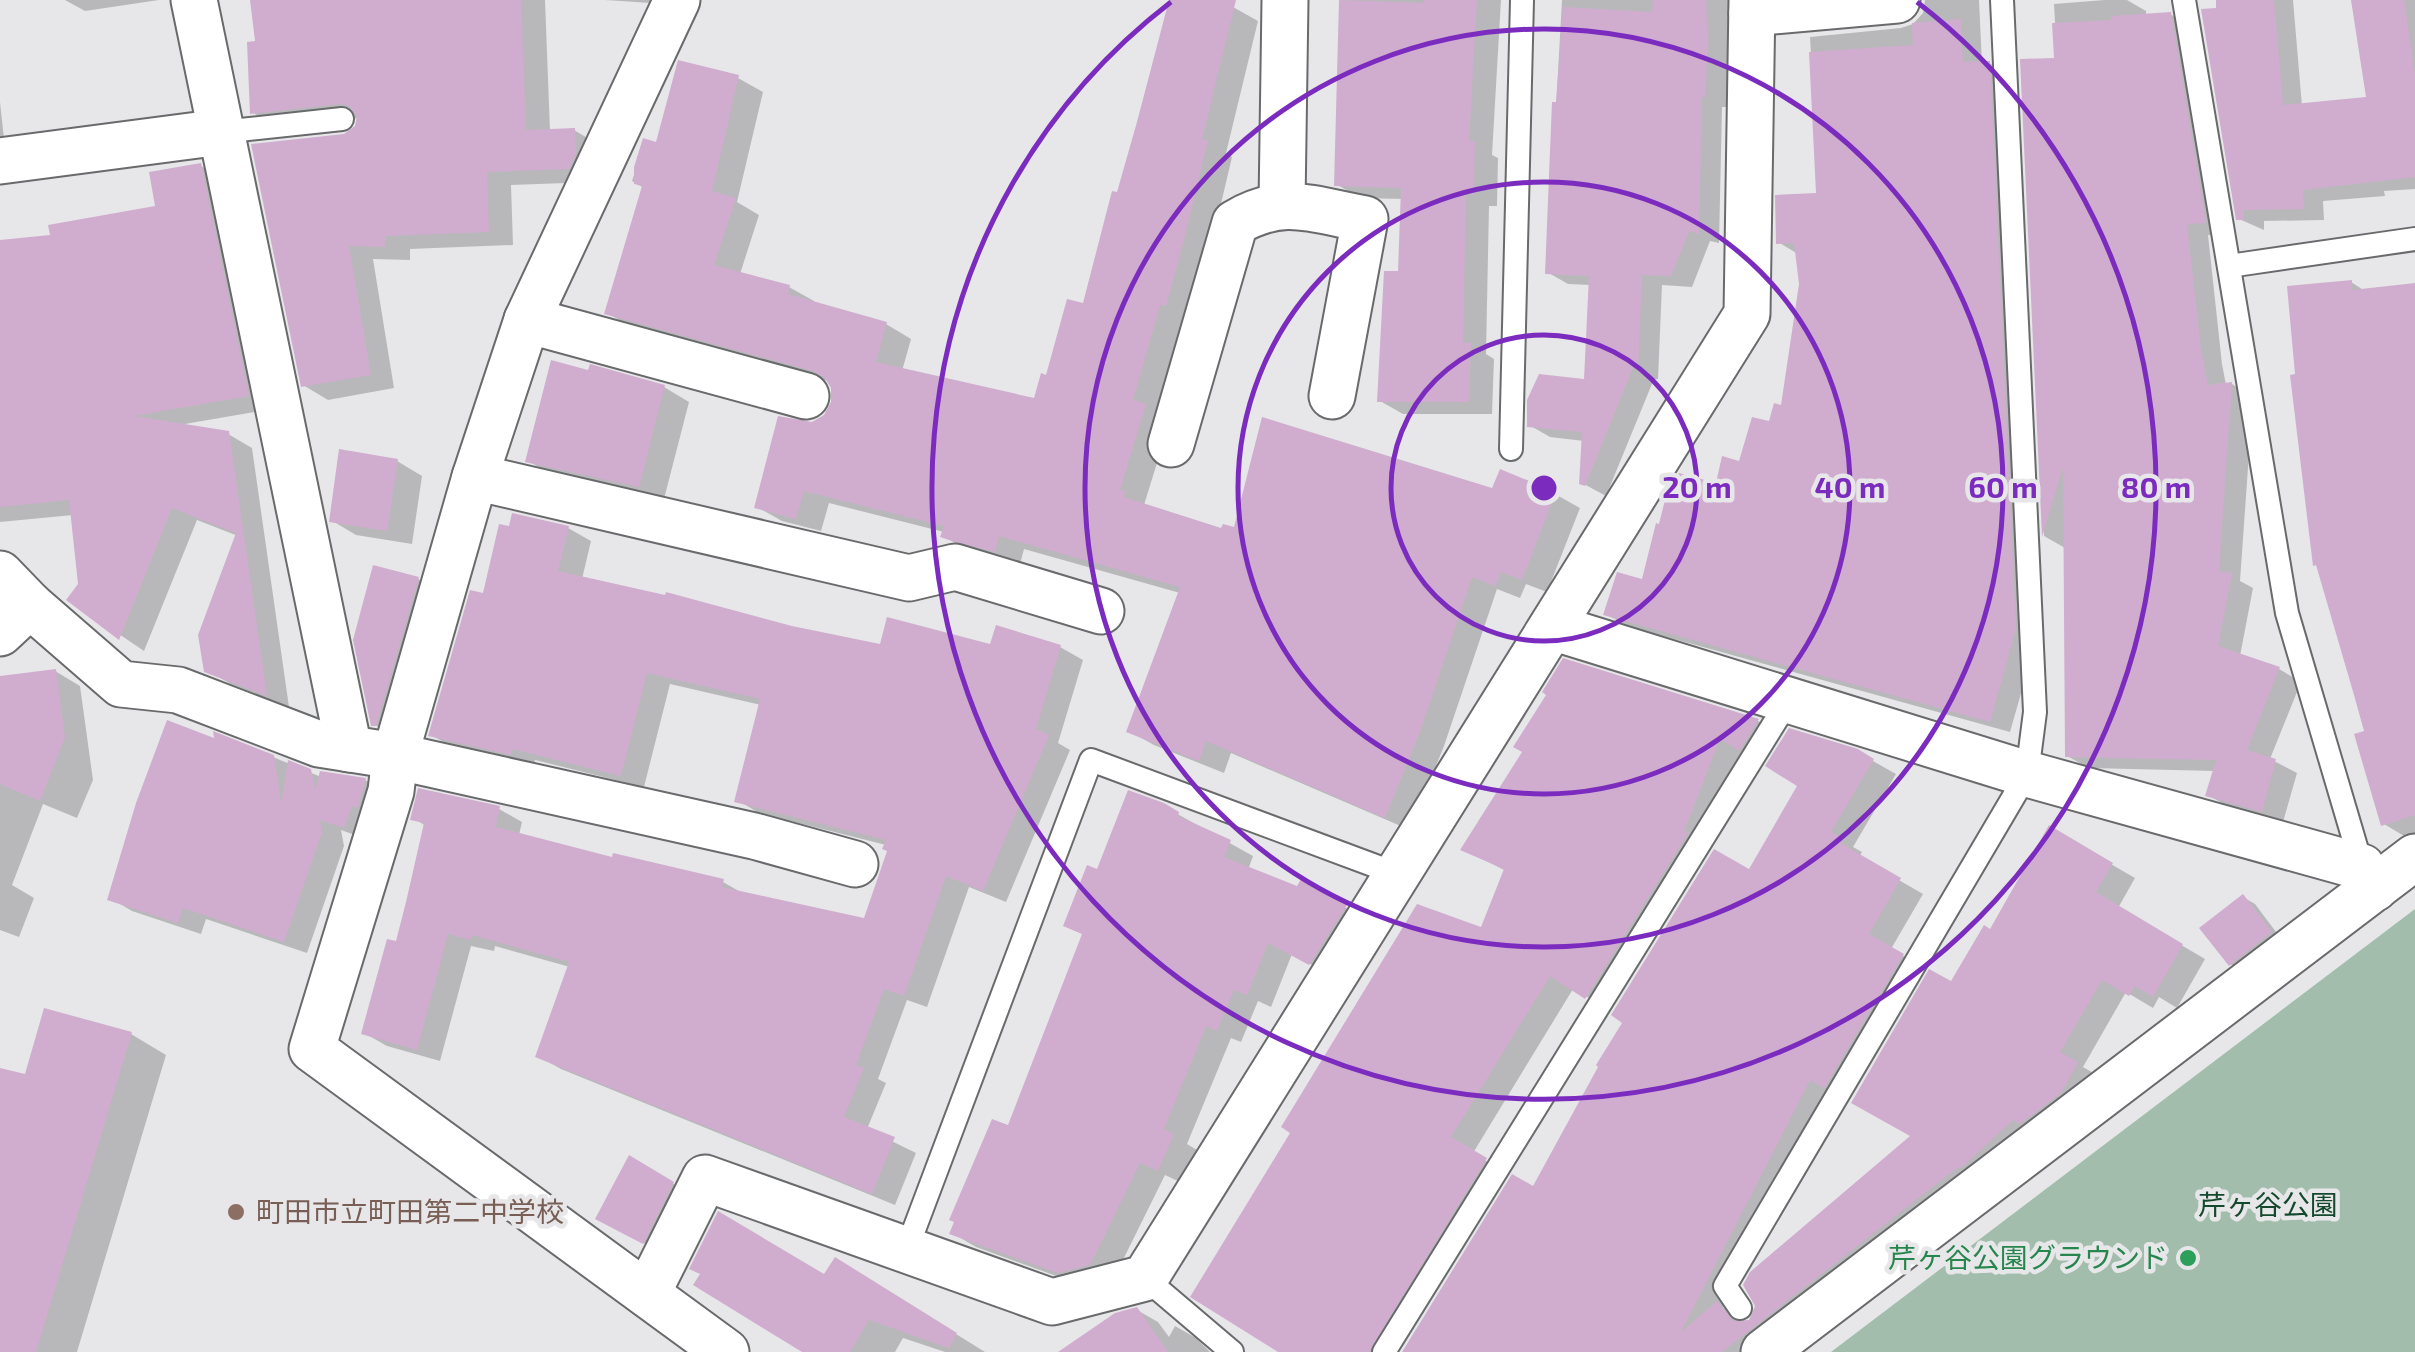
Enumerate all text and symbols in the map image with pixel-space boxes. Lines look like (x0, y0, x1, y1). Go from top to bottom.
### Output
text: 20 m (1662, 468, 1732, 504)
text: 40 m (1815, 468, 1885, 504)
text: 60 m (1968, 468, 2038, 504)
text: 80 m (2121, 468, 2191, 504)
centre of rings (1526, 470, 1562, 506)
park label: 芹ヶ谷公園 (2198, 1187, 2338, 1221)
place label: 町田市立町田第二中学校 (256, 1194, 564, 1228)
marker: 町田市立町田第二中学校 (225, 1201, 247, 1223)
place label: 芹ヶ谷公園グラウンド (1888, 1240, 2168, 1274)
marker: 芹ヶ谷公園グラウンド (2177, 1247, 2199, 1269)

